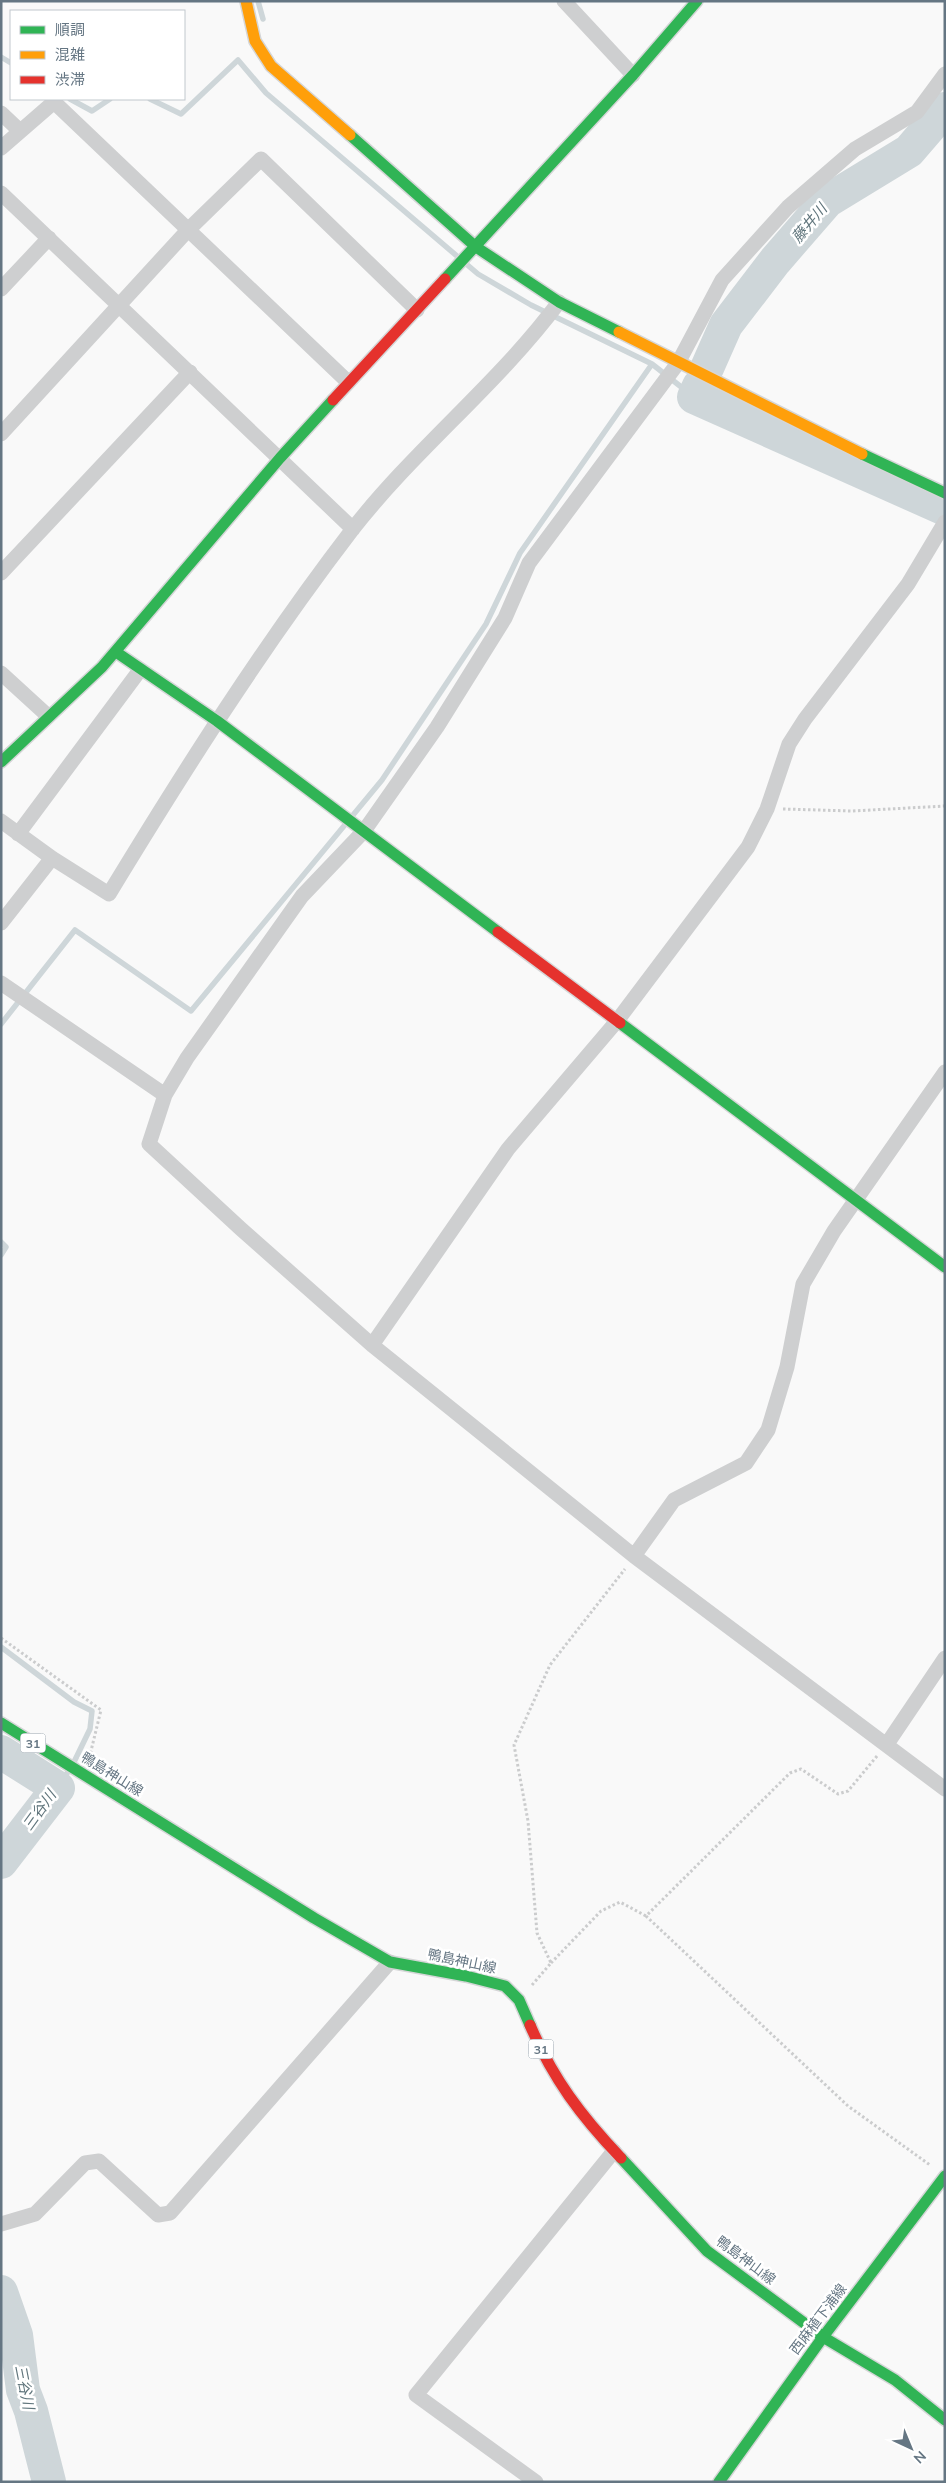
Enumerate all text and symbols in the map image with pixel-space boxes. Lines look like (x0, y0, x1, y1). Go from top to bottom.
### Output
legend (10, 10, 185, 100)
text: 順調 (55, 20, 85, 39)
text: 混雑 (55, 45, 85, 64)
text: 渋滞 (55, 70, 85, 89)
water label: 藤井川 (787, 198, 832, 246)
road number: 31 (20, 1734, 46, 1752)
street label: 鴨島神山線 (78, 1748, 146, 1800)
water label: 三谷川 (18, 1785, 61, 1834)
street label: 鴨島神山線 (426, 1945, 498, 1977)
road number: 31 (528, 2040, 554, 2058)
street label: 鴨島神山線 (713, 2232, 779, 2288)
street label: 西麻植下浦線 (786, 2280, 850, 2358)
water label: 三谷川 (11, 2363, 39, 2413)
north arrow (886, 2423, 936, 2473)
text: N (910, 2447, 930, 2467)

